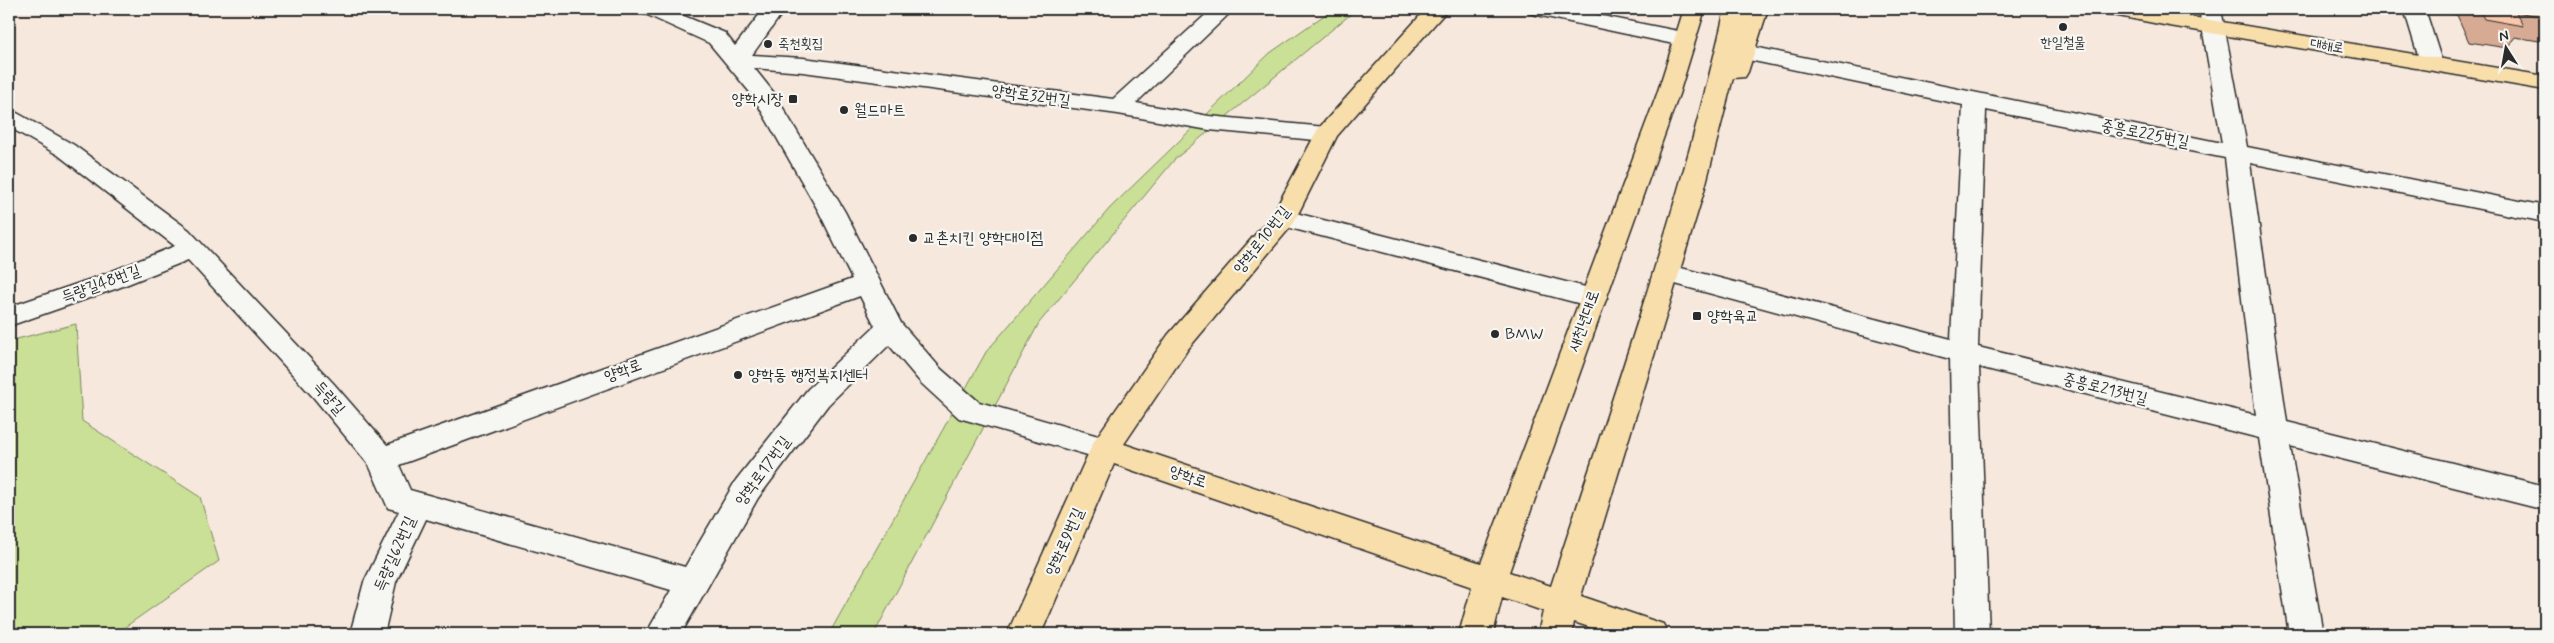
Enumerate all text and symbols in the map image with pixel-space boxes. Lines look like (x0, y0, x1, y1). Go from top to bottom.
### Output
marker: 한일철물 (2057, 21, 2069, 33)
north arrow (2482, 22, 2532, 72)
text: N (2497, 26, 2510, 46)
place label: 한일철물 (2040, 34, 2086, 52)
street label: 대해로 (2309, 34, 2345, 58)
place label: 죽천횟집 (778, 35, 823, 53)
marker: 죽천횟집 (762, 38, 774, 50)
street label: 양학로32번길 (990, 80, 1072, 112)
place label: 양학시장 (732, 89, 783, 110)
marker: 양학시장 (787, 93, 799, 105)
place label: 월드마트 (854, 100, 906, 121)
marker: 월드마트 (838, 104, 850, 116)
street label: 중흥로225번길 (2099, 115, 2191, 153)
street label: 양학로10번길 (1229, 202, 1295, 278)
place label: 교촌치킨 양학대이점 (923, 228, 1043, 249)
marker: 교촌치킨 양학대이점 (907, 232, 919, 244)
street label: 득량길48번길 (59, 260, 144, 308)
street label: 새천년대로 (1563, 287, 1605, 355)
place label: 양학육교 (1707, 306, 1759, 327)
marker: 양학육교 (1691, 310, 1703, 322)
place label: BMW (1505, 324, 1543, 345)
marker: BMW (1489, 328, 1501, 340)
street label: 양학로 (601, 355, 645, 387)
place label: 양학동 행정복지센터 (748, 365, 868, 386)
street label: 중흥로213번길 (2060, 368, 2150, 410)
marker: 양학동 행정복지센터 (732, 369, 744, 381)
street label: 득량길 (308, 377, 350, 420)
street label: 양학로17번길 (731, 432, 795, 510)
street label: 양학로 (1166, 461, 1210, 493)
street label: 양학로9번길 (1041, 505, 1089, 579)
street label: 득량길62번길 (369, 513, 421, 595)

